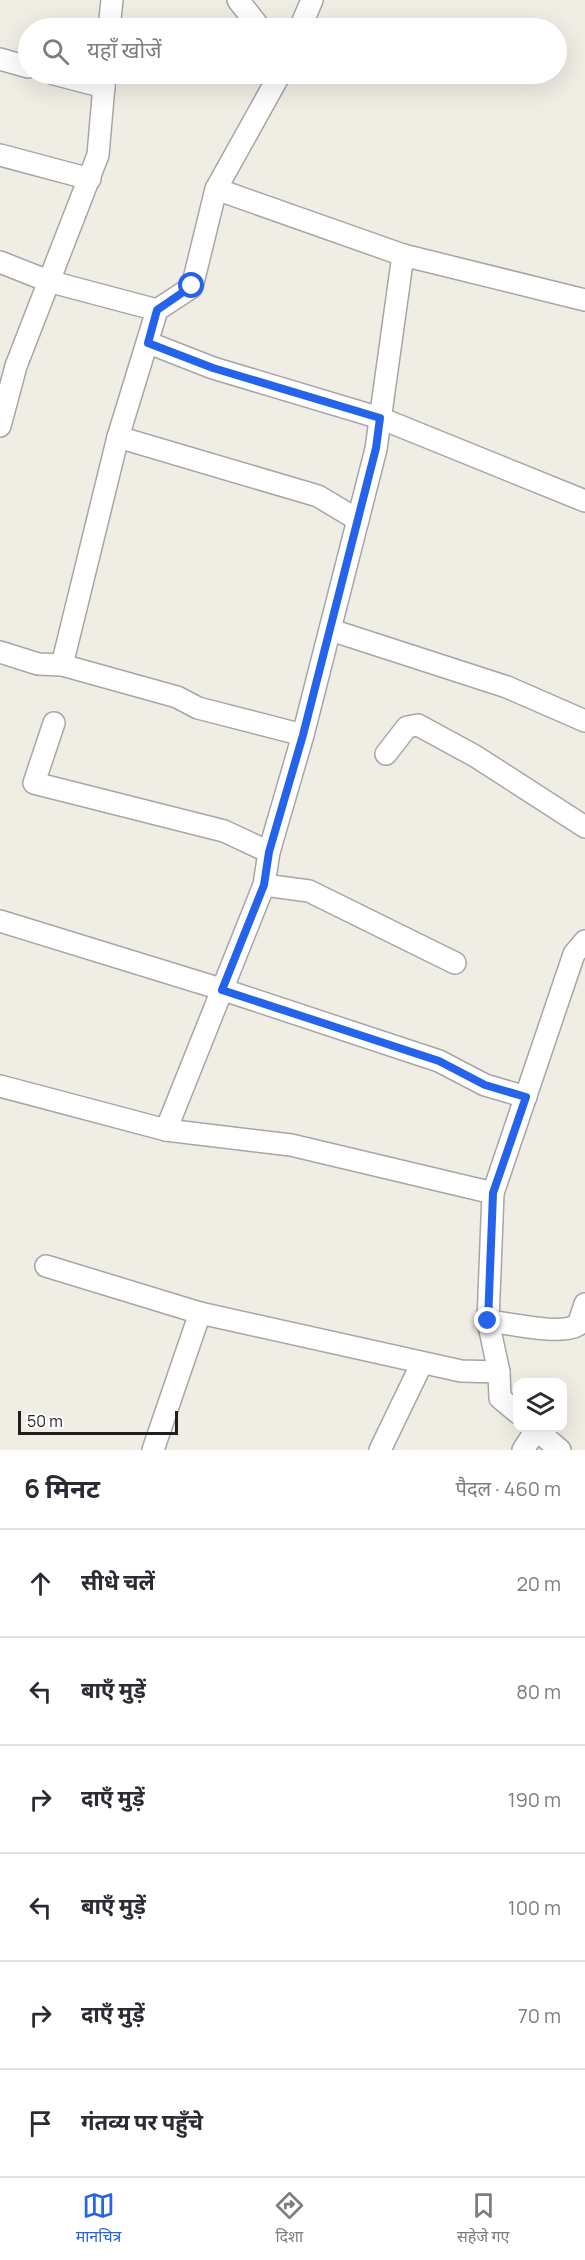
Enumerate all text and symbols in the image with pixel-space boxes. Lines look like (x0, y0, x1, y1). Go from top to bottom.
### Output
search box (18, 18, 567, 84)
icon: search (39, 35, 72, 68)
text: यहाँ खोजें (87, 35, 162, 65)
route start (178, 272, 204, 298)
route end (474, 1307, 500, 1333)
map controls (513, 1378, 567, 1432)
button: layers (513, 1378, 567, 1432)
scale bar (18, 1408, 178, 1436)
text: 50 m (27, 1410, 63, 1432)
text: 6 मिनट (24, 1470, 100, 1506)
text: पैदल · 460 m (456, 1475, 561, 1502)
icon: ahead (24, 1567, 57, 1600)
text: सीधे चलें (81, 1567, 155, 1597)
text: 20 m (516, 1570, 561, 1597)
icon: left (24, 1675, 57, 1708)
text: बाएँ मुड़ें (81, 1675, 146, 1705)
text: 80 m (516, 1678, 561, 1705)
icon: right (24, 1783, 57, 1816)
text: दाएँ मुड़ें (81, 1783, 144, 1813)
text: 190 m (508, 1786, 561, 1813)
icon: left (24, 1891, 57, 1924)
text: बाएँ मुड़ें (81, 1891, 146, 1921)
text: 100 m (508, 1894, 561, 1921)
icon: right (24, 1999, 57, 2032)
text: दाएँ मुड़ें (81, 1999, 144, 2029)
text: 70 m (518, 2002, 561, 2029)
icon: arrive (24, 2107, 57, 2140)
text: गंतव्य पर पहुँचे (81, 2107, 203, 2137)
tab: मानचित्र (76, 2189, 121, 2249)
tab: दिशा (273, 2189, 306, 2249)
tab: सहेजे गए (457, 2189, 509, 2249)

